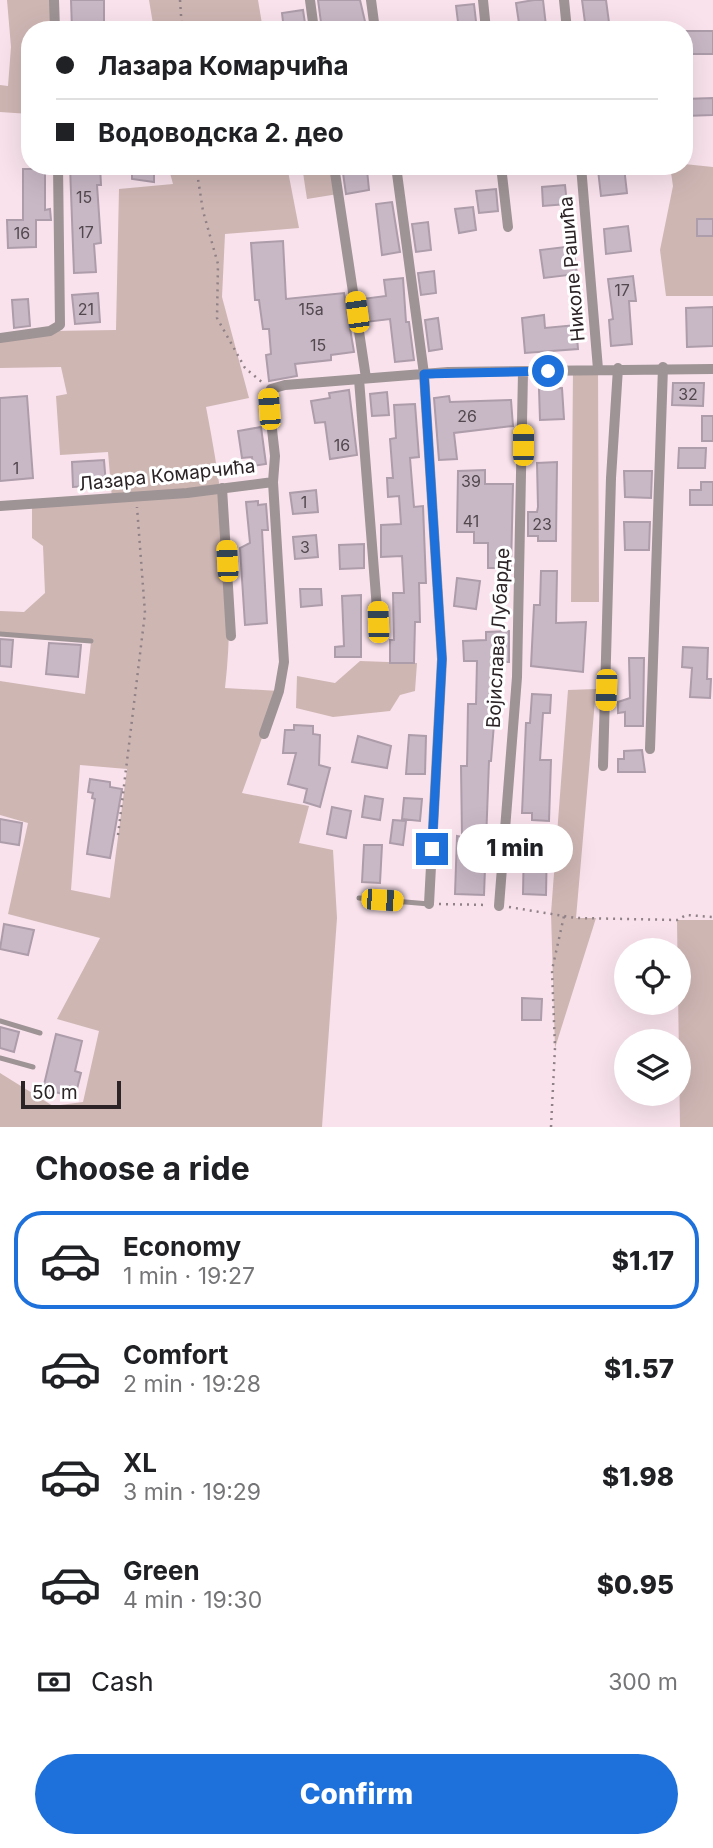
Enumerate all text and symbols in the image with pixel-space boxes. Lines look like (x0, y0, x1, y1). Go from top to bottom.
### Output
text: Лазара Комарчића (98, 50, 349, 81)
text: Водоводска 2. део (98, 117, 344, 148)
house number: 15 (76, 187, 92, 207)
street label: Николе Рашића (554, 196, 590, 342)
house number: 17 (78, 222, 94, 242)
house number: 16 (14, 223, 30, 243)
house number: 17 (614, 280, 630, 300)
car (344, 290, 371, 334)
house number: 21 (78, 299, 94, 319)
house number: 15a (298, 299, 324, 319)
house number: 15 (310, 335, 326, 355)
route start (532, 355, 564, 387)
house number: 32 (678, 384, 698, 404)
car (258, 387, 281, 431)
house number: 26 (457, 406, 477, 426)
car (513, 424, 534, 466)
house number: 16 (334, 435, 350, 455)
street label: Лазара Комарчића (78, 454, 256, 496)
house number: 1 (13, 458, 19, 478)
house number: 39 (461, 471, 481, 491)
house number: 1 (301, 492, 307, 512)
house number: 41 (463, 511, 479, 531)
house number: 23 (532, 514, 552, 534)
house number: 3 (300, 537, 310, 557)
car (216, 539, 239, 583)
street label: Војислава Лубарде (482, 547, 514, 729)
car (367, 601, 390, 643)
car (595, 669, 618, 711)
callout: 1 min (457, 824, 572, 874)
route end (416, 833, 448, 865)
text: 1 min (486, 834, 544, 862)
car (361, 888, 404, 912)
map controls (614, 938, 691, 1106)
button: locate (614, 938, 691, 1015)
button: layers (614, 1029, 691, 1106)
scale bar (21, 1078, 121, 1110)
text: 50 m (32, 1081, 78, 1104)
text: Choose a ride (35, 1149, 250, 1188)
icon: car (39, 1229, 102, 1292)
text: Economy (123, 1231, 241, 1262)
text: $1.17 (612, 1245, 674, 1276)
text: 1 min · 19:27 (123, 1262, 255, 1290)
icon: car (39, 1337, 102, 1400)
text: Comfort (123, 1339, 228, 1370)
text: $1.57 (604, 1353, 674, 1384)
text: 2 min · 19:28 (123, 1370, 261, 1398)
icon: car (39, 1445, 102, 1508)
text: XL (123, 1447, 157, 1478)
text: $1.98 (602, 1461, 674, 1492)
text: 3 min · 19:29 (123, 1478, 261, 1506)
icon: car (39, 1553, 102, 1616)
text: Green (123, 1555, 200, 1586)
text: $0.95 (597, 1569, 674, 1600)
text: 4 min · 19:30 (123, 1586, 262, 1614)
icon: cash (35, 1663, 73, 1701)
text: Cash (91, 1666, 154, 1697)
text: 300 m (608, 1668, 678, 1696)
button: Confirm (35, 1754, 678, 1834)

